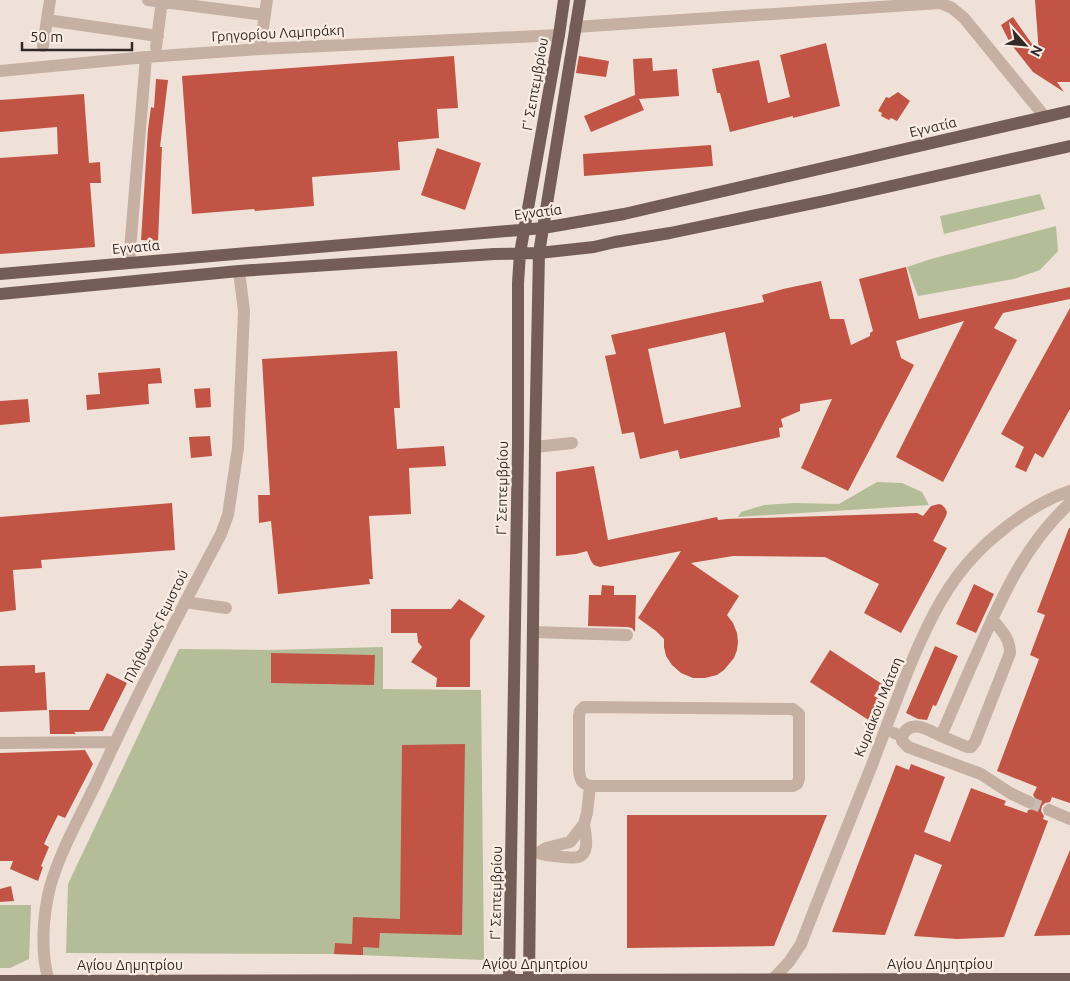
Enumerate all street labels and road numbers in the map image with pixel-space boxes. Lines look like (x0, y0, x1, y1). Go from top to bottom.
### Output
street label: Γρηγορίου Λαμπράκη (211, 22, 345, 44)
street label: Γ' Σεπτεμβρίου (519, 36, 551, 132)
street label: Εγνατία (908, 114, 959, 140)
street label: Εγνατία (513, 201, 563, 223)
street label: Εγνατία (111, 237, 161, 257)
street label: Γ' Σεπτεμβρίου (493, 441, 511, 535)
street label: Πλήθωνος Γεμιστού (121, 567, 191, 685)
street label: Κυριάκου Μάτση (851, 655, 905, 759)
street label: Γ' Σεπτεμβρίου (487, 846, 505, 940)
street label: Αγίου Δημητρίου (482, 956, 588, 972)
street label: Αγίου Δημητρίου (887, 956, 993, 972)
street label: Αγίου Δημητρίου (77, 957, 183, 973)

